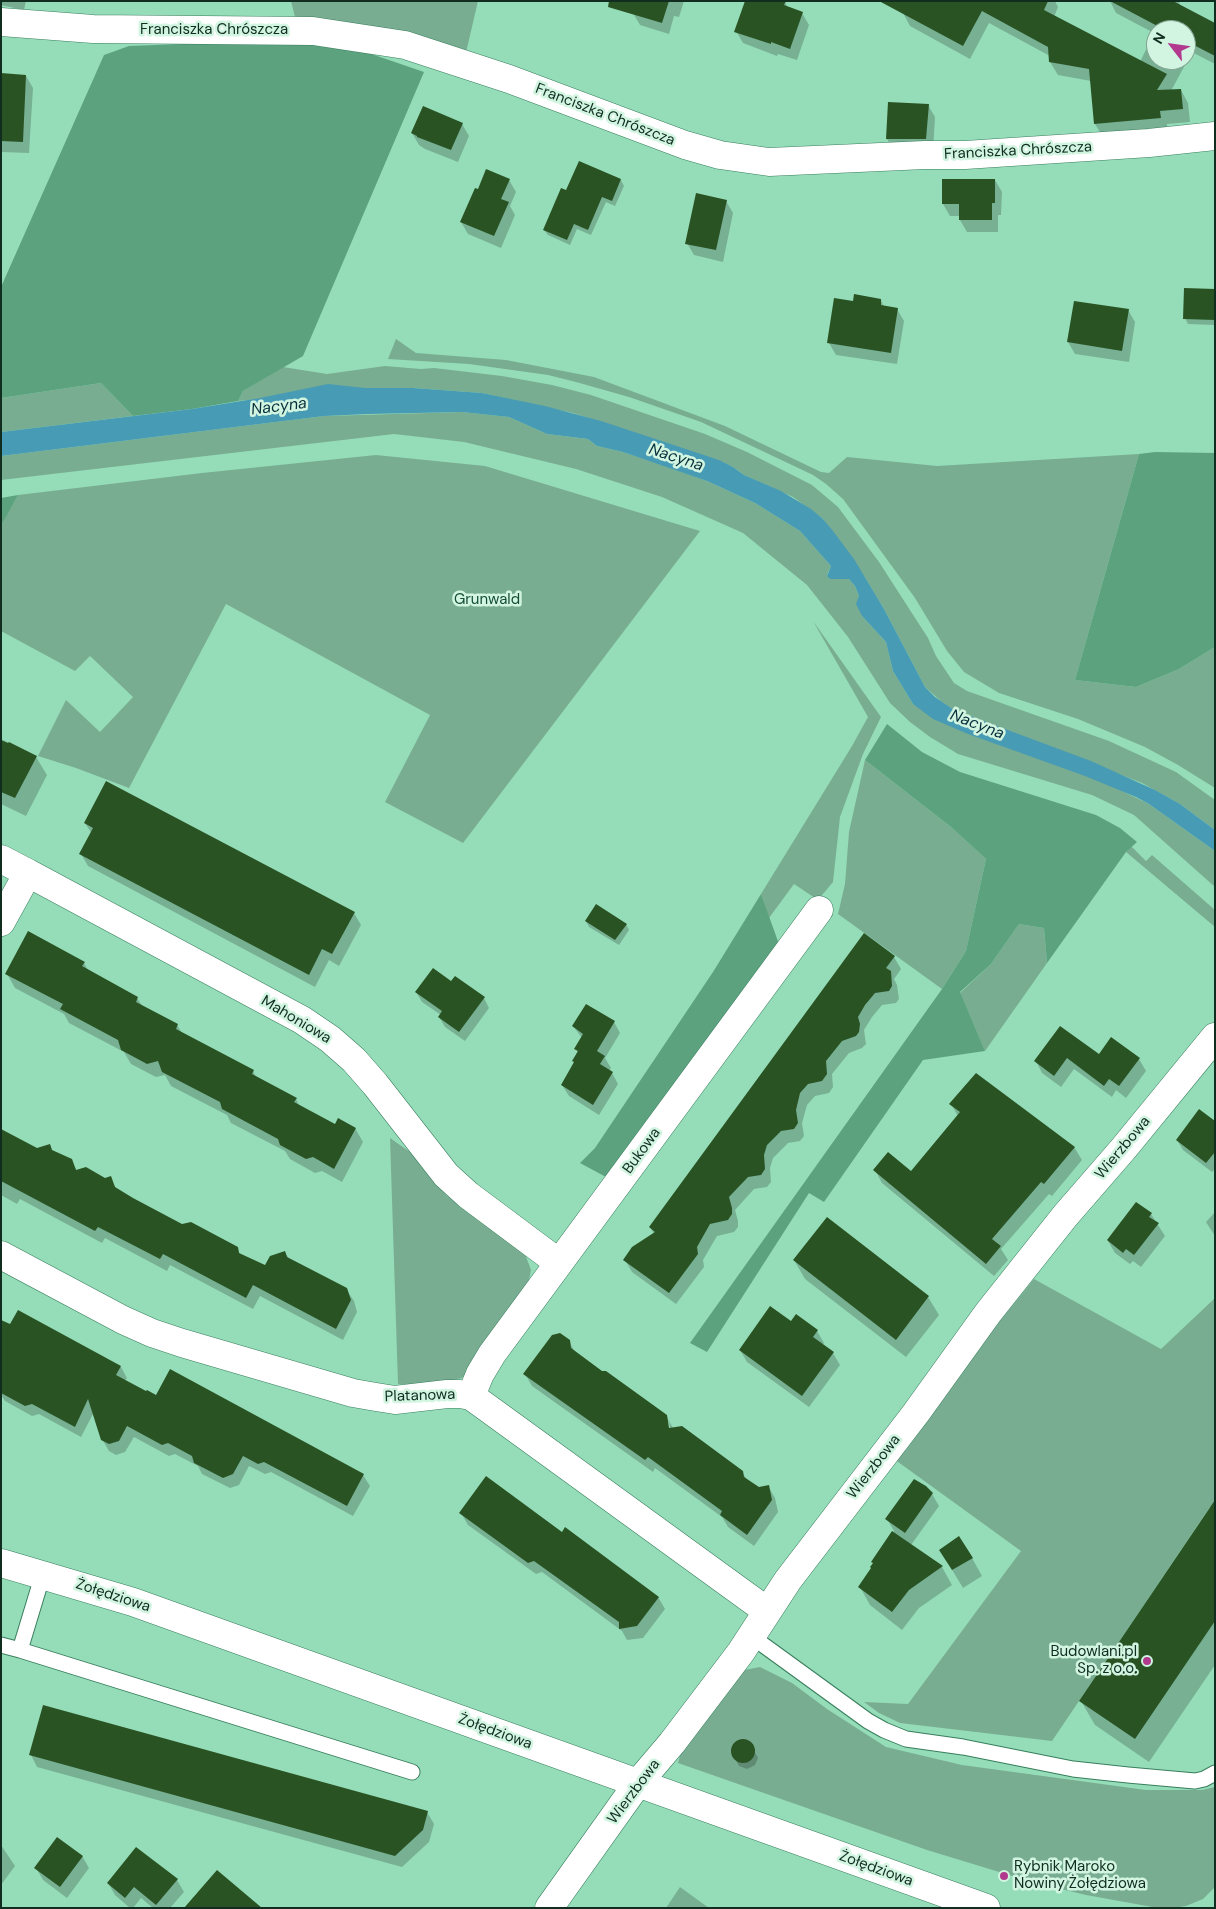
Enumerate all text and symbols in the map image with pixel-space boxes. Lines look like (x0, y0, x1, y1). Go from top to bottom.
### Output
north arrow (1146, 20, 1196, 70)
street label: Franciszka Chrószcza (140, 21, 288, 39)
text: N (1149, 29, 1169, 47)
street label: Franciszka Chrószcza (533, 80, 677, 150)
street label: Franciszka Chrószcza (944, 138, 1092, 164)
water label: Nacyna (250, 394, 308, 420)
water label: Nacyna (646, 440, 706, 476)
park label: Grunwald (454, 591, 520, 609)
water label: Nacyna (947, 706, 1007, 744)
street label: Mahoniowa (258, 992, 334, 1048)
street label: Wierzbowa (1092, 1113, 1154, 1183)
street label: Bukowa (619, 1124, 665, 1178)
street label: Platanowa (384, 1386, 456, 1406)
street label: Wierzbowa (843, 1431, 905, 1503)
street label: Żołędziowa (74, 1576, 152, 1616)
place label: Budowlani.pl Sp. z o.o. (1050, 1643, 1137, 1678)
marker: Budowlani.pl Sp. z o.o. (1141, 1655, 1153, 1667)
street label: Żołędziowa (456, 1710, 534, 1754)
street label: Wierzbowa (604, 1756, 664, 1828)
street label: Żołędziowa (837, 1847, 915, 1891)
place label: Rybnik Maroko Nowiny Żołędziowa (1014, 1858, 1146, 1893)
marker: Rybnik Maroko Nowiny Żołędziowa (998, 1870, 1010, 1882)

